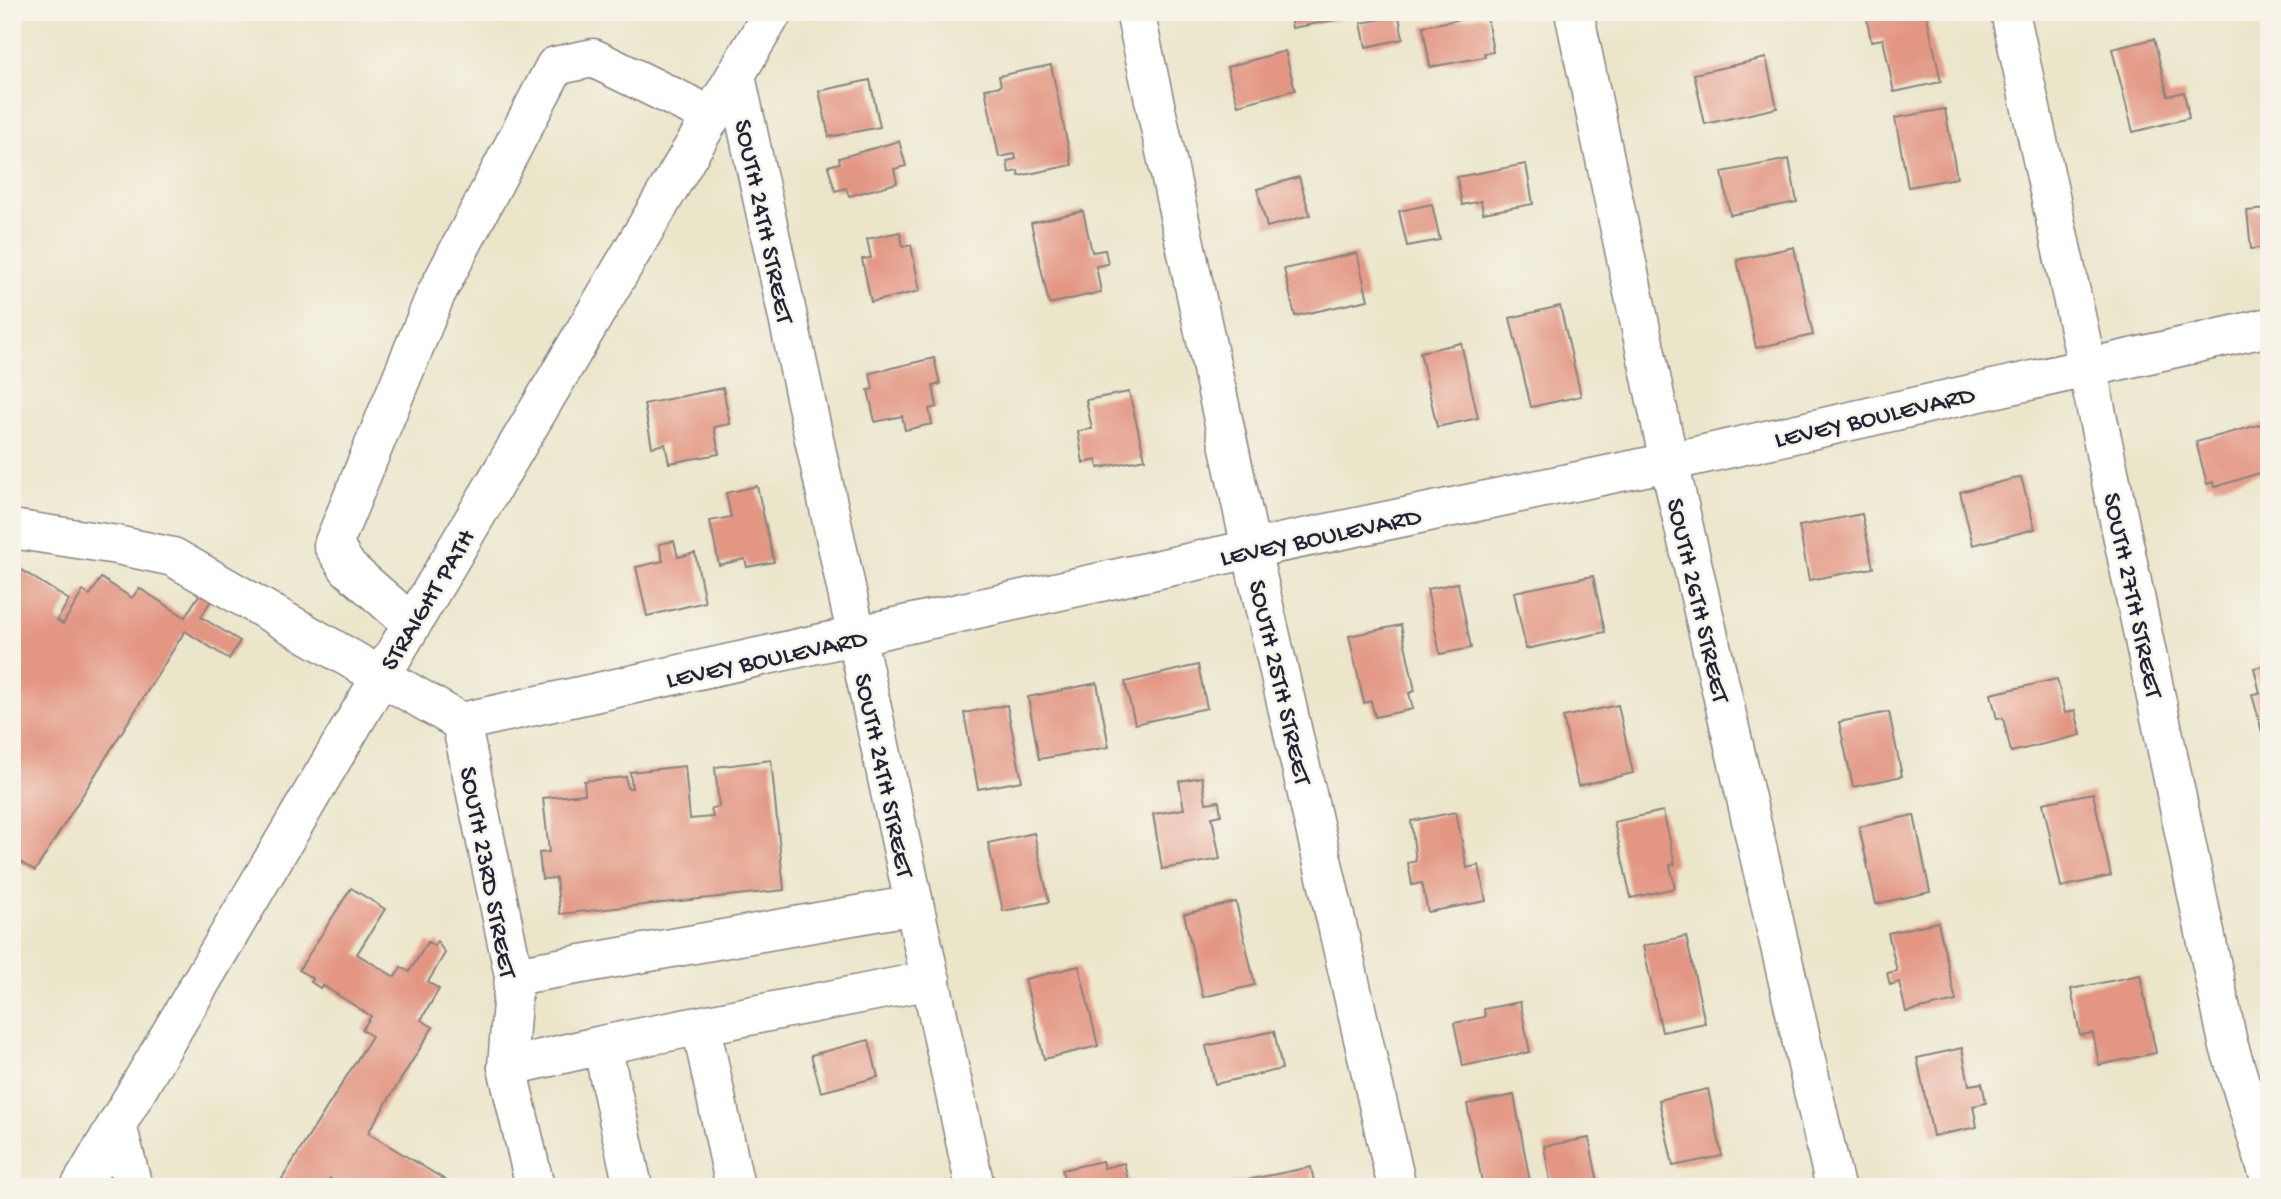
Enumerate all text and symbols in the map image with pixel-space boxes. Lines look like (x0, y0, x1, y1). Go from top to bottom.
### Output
street label: SOUTH 24TH STREET (725, 117, 799, 328)
street label: LEVEY BOULEVARD (1772, 381, 1978, 458)
street label: SOUTH 27TH STREET (2094, 490, 2168, 702)
street label: SOUTH 26TH STREET (1657, 496, 1734, 707)
street label: LEVEY BOULEVARD (1218, 503, 1424, 576)
street label: STRAIGHT PATH (376, 525, 484, 678)
street label: SOUTH 25TH STREET (1239, 578, 1316, 789)
street label: LEVEY BOULEVARD (664, 625, 870, 698)
street label: SOUTH 24TH STREET (845, 671, 919, 882)
street label: SOUTH 23RD STREET (450, 764, 521, 982)

